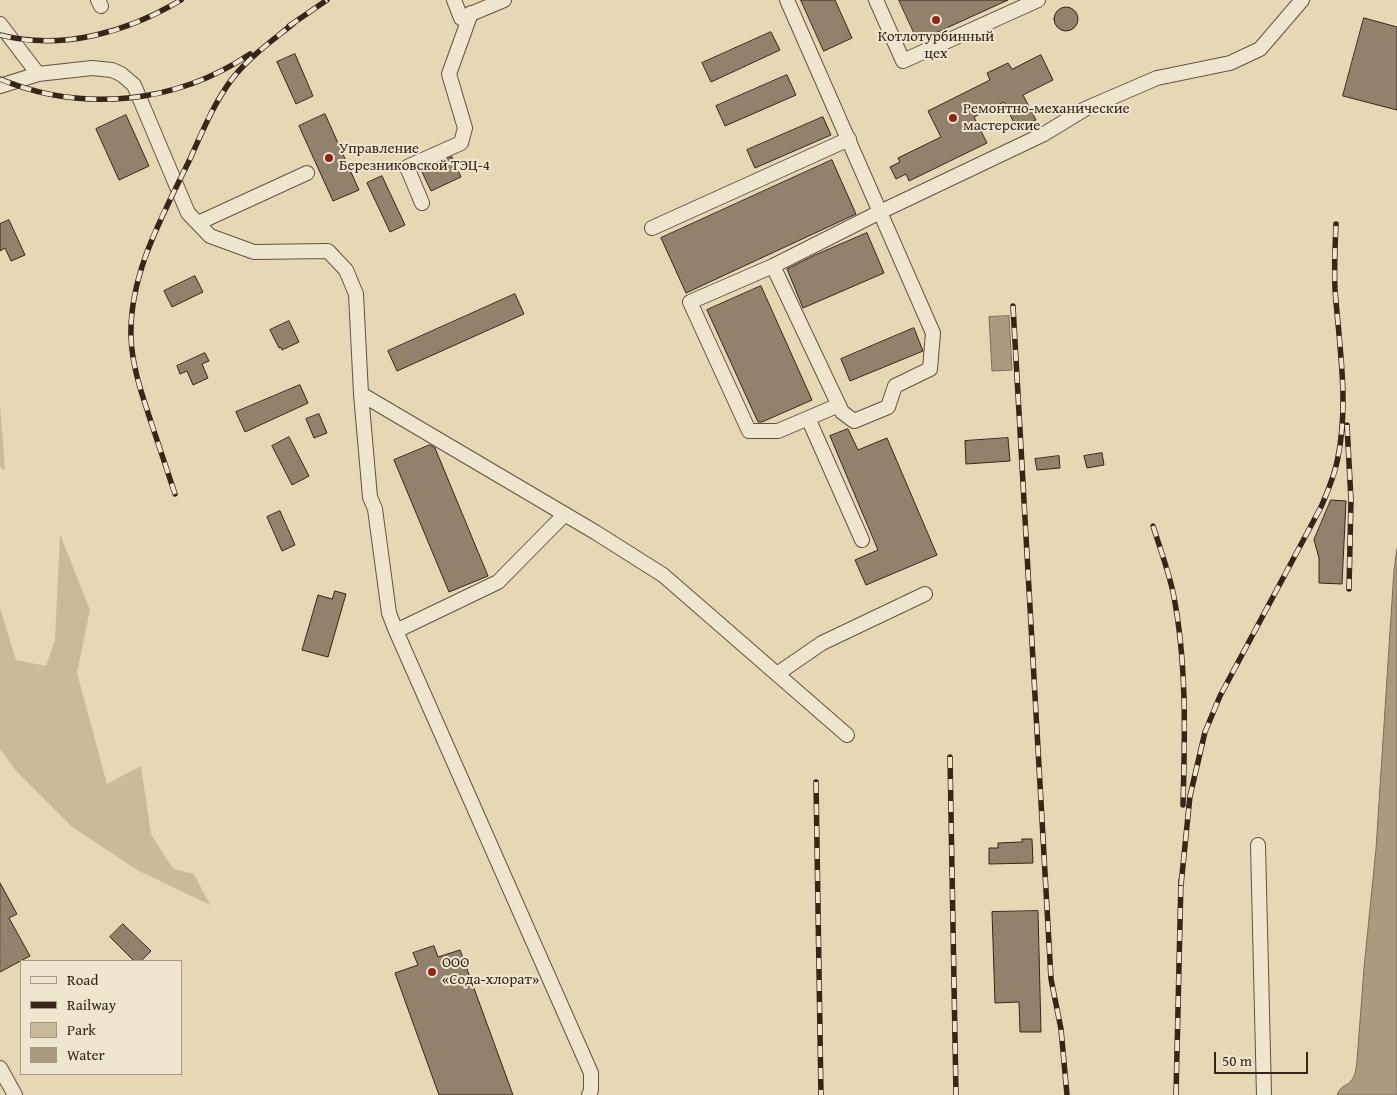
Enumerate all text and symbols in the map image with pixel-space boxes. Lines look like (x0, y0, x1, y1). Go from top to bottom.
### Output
marker: Котлотурбинный цех (930, 14, 942, 26)
place label: Котлотурбинный цех (878, 28, 994, 63)
place label: Ремонтно-механические мастерские (963, 100, 1130, 135)
marker: Ремонтно-механические мастерские (947, 112, 959, 124)
place label: Управление Березниковской ТЭЦ-4 (339, 140, 490, 175)
marker: Управление Березниковской ТЭЦ-4 (323, 152, 335, 164)
place label: ООО «Сода-хлорат» (442, 954, 539, 989)
legend (20, 960, 182, 1075)
marker: ООО «Сода-хлорат» (426, 966, 438, 978)
text: Road (67, 969, 98, 990)
text: Railway (67, 994, 116, 1015)
text: Park (67, 1019, 96, 1040)
scale bar (1217, 1042, 1311, 1074)
text: Water (67, 1044, 105, 1065)
text: 50 m (1222, 1050, 1252, 1071)

